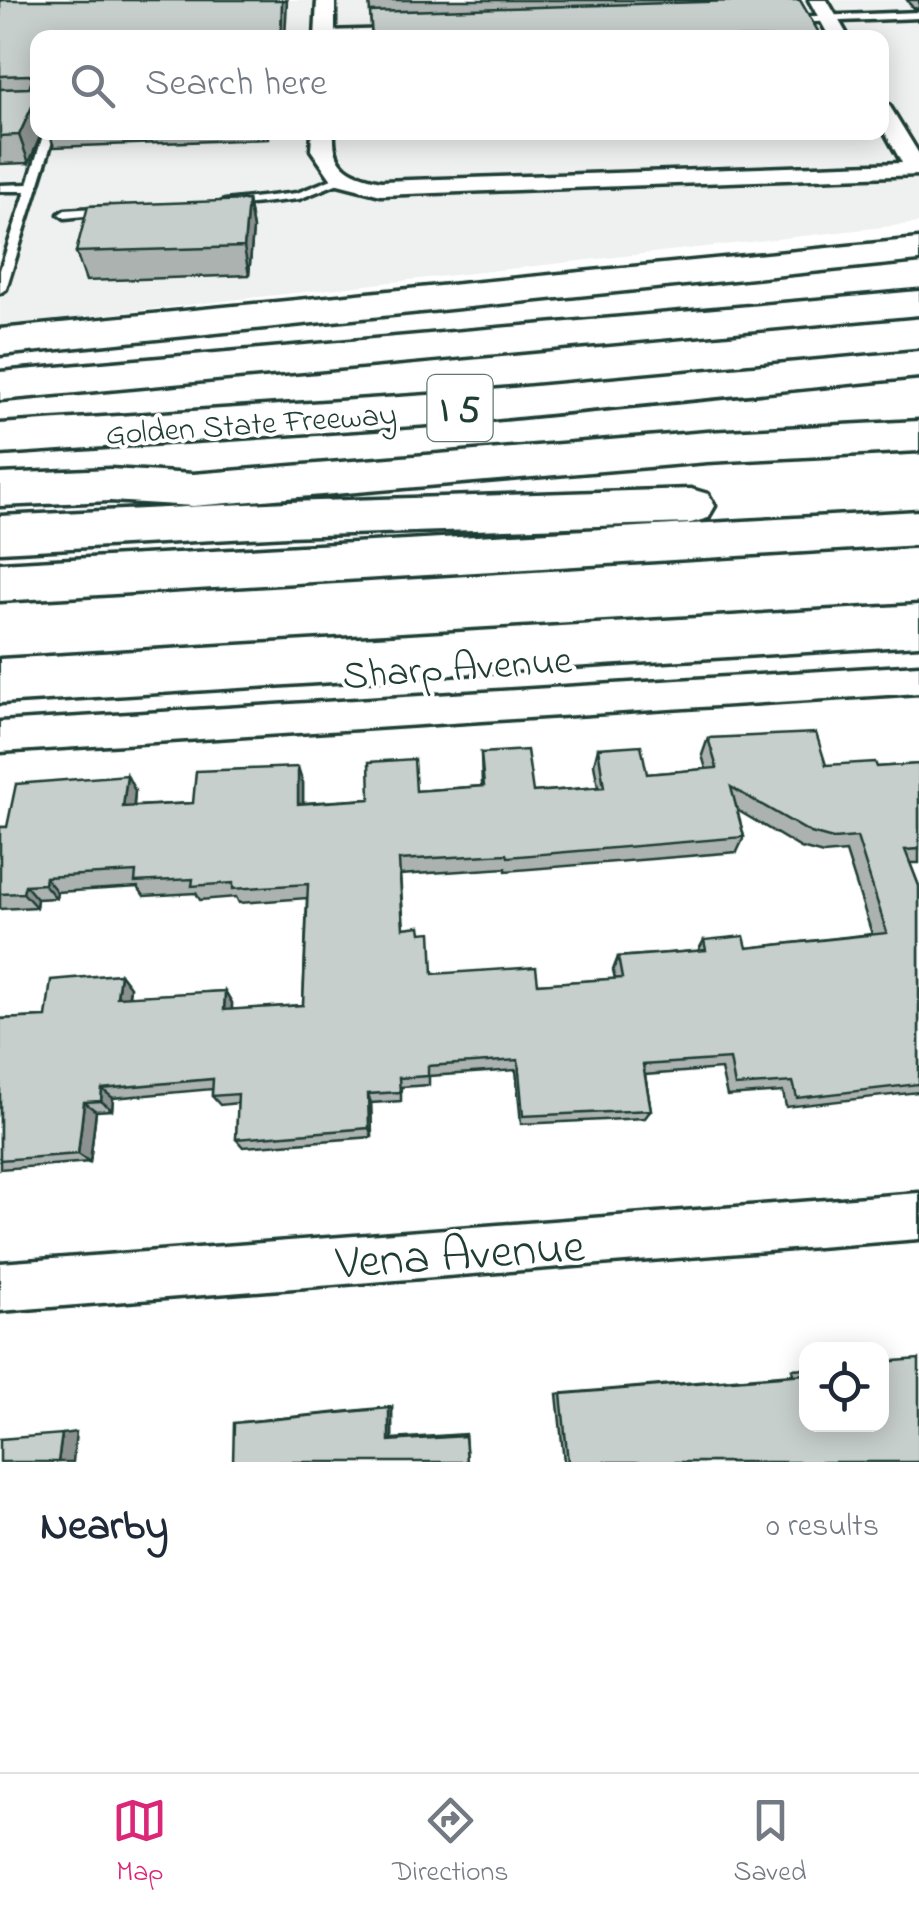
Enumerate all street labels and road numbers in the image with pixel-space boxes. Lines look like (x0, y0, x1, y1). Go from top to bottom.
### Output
road number: I 5 (428, 375, 492, 441)
street label: Golden State Freeway (104, 393, 398, 460)
street label: Sharp Avenue (341, 633, 574, 708)
street label: Vena Avenue (333, 1213, 588, 1301)

